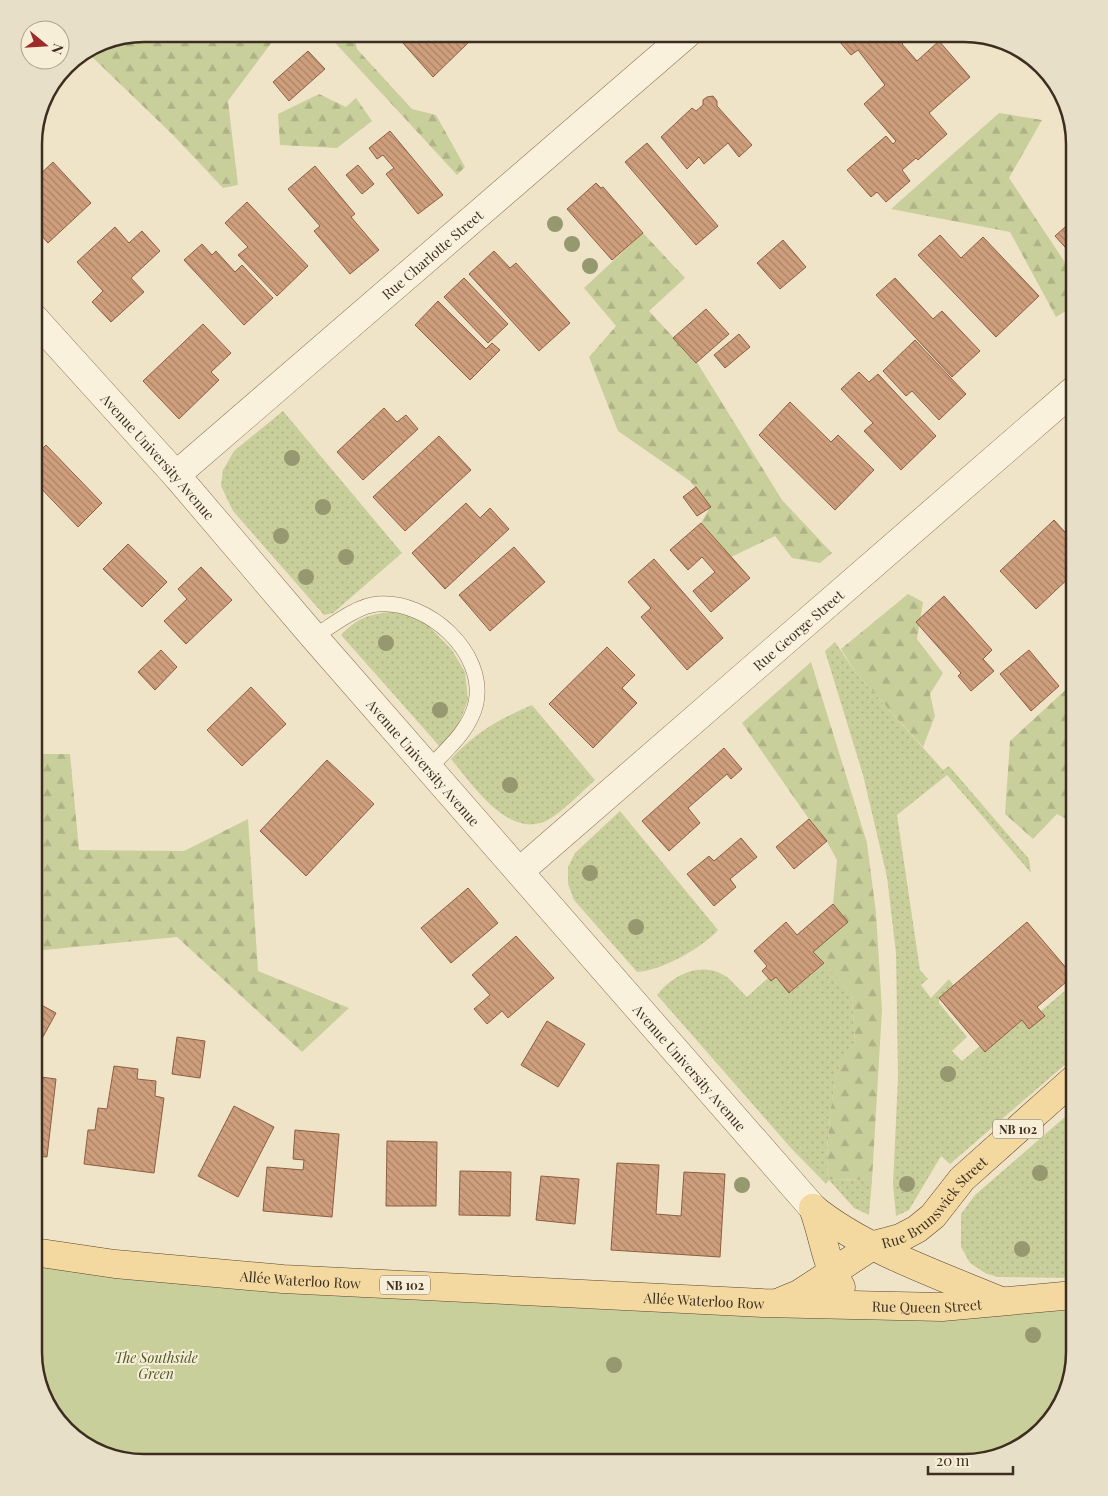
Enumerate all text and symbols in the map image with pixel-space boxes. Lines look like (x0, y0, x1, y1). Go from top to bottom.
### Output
north arrow (20, 20, 70, 70)
text: N (47, 41, 68, 57)
street label: Rue Charlotte Street (377, 205, 487, 303)
street label: Avenue University Avenue (96, 388, 219, 524)
street label: Rue George Street (749, 584, 848, 674)
street label: Avenue University Avenue (362, 694, 484, 830)
street label: Avenue University Avenue (629, 999, 751, 1135)
road number: NB 102 (993, 1120, 1043, 1138)
street label: Rue Brunswick Street (879, 1151, 992, 1252)
street label: Allée Waterloo Row (238, 1266, 362, 1292)
road number: NB 102 (380, 1276, 430, 1294)
street label: Allée Waterloo Row (642, 1287, 765, 1313)
street label: Rue Queen Street (872, 1294, 984, 1317)
park label: The Southside Green (114, 1348, 198, 1383)
scale bar (928, 1444, 1013, 1476)
text: 20 m (936, 1450, 970, 1470)

